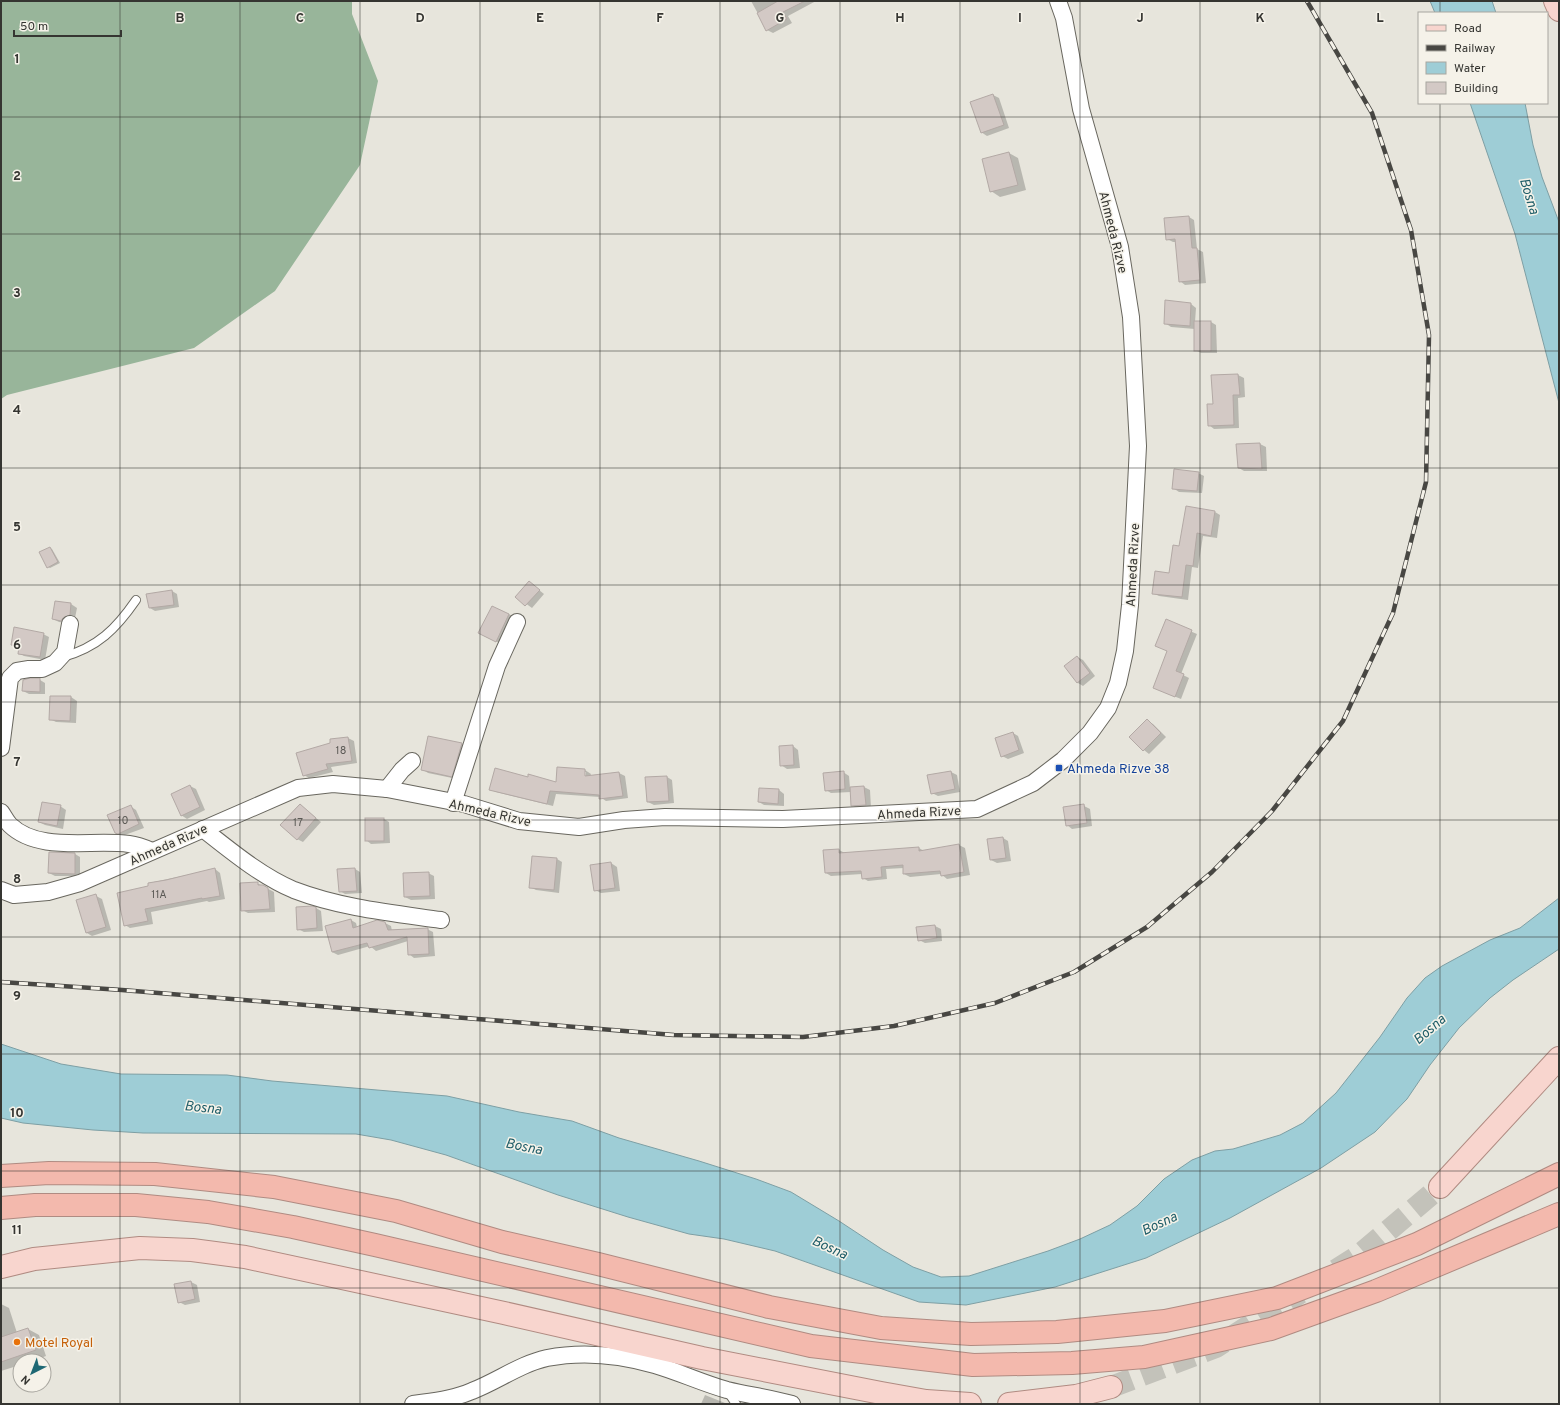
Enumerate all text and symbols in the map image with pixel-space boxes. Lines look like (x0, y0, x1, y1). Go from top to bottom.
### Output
text: B (176, 11, 185, 27)
text: C (296, 11, 304, 27)
text: D (415, 11, 425, 27)
text: E (536, 11, 544, 27)
text: F (656, 11, 664, 27)
text: G (776, 11, 785, 27)
text: H (895, 11, 905, 27)
text: I (1018, 11, 1022, 27)
text: J (1136, 11, 1144, 27)
text: K (1255, 11, 1265, 27)
text: L (1376, 11, 1384, 27)
scale bar (14, 12, 121, 38)
legend (1418, 12, 1548, 104)
text: 50 m (20, 19, 48, 35)
text: Road (1454, 21, 1482, 37)
text: Railway (1454, 41, 1495, 57)
text: 1 (14, 52, 20, 68)
text: Water (1454, 61, 1486, 77)
text: Building (1454, 81, 1498, 97)
text: 2 (13, 169, 21, 185)
water label: Bosna (1515, 176, 1542, 217)
street label: Ahmeda Rizve (1094, 190, 1130, 275)
text: 3 (13, 286, 21, 302)
text: 4 (13, 403, 21, 419)
text: 5 (13, 520, 21, 536)
street label: Ahmeda Rizve (1124, 523, 1144, 607)
text: 6 (13, 638, 21, 654)
house number: 18 (336, 744, 346, 758)
text: 7 (14, 755, 21, 771)
place label: Ahmeda Rizve 38 (1067, 762, 1170, 778)
marker: Ahmeda Rizve 38 (1054, 763, 1064, 773)
street label: Ahmeda Rizve (447, 797, 532, 831)
street label: Ahmeda Rizve (877, 804, 961, 824)
house number: 10 (117, 814, 129, 828)
house number: 17 (293, 816, 303, 830)
street label: Ahmeda Rizve (127, 821, 210, 870)
text: 8 (13, 872, 21, 888)
house number: 11A (151, 888, 167, 902)
text: 9 (13, 989, 21, 1005)
water label: Bosna (1410, 1011, 1450, 1049)
water label: Bosna (183, 1098, 223, 1119)
text: 10 (10, 1106, 24, 1122)
water label: Bosna (504, 1136, 544, 1160)
water label: Bosna (1139, 1208, 1181, 1240)
text: 11 (12, 1223, 22, 1239)
water label: Bosna (809, 1233, 851, 1264)
place label: Motel Royal (25, 1336, 93, 1352)
marker: Motel Royal (12, 1337, 22, 1347)
north arrow (12, 1353, 52, 1393)
text: N (18, 1372, 34, 1388)

